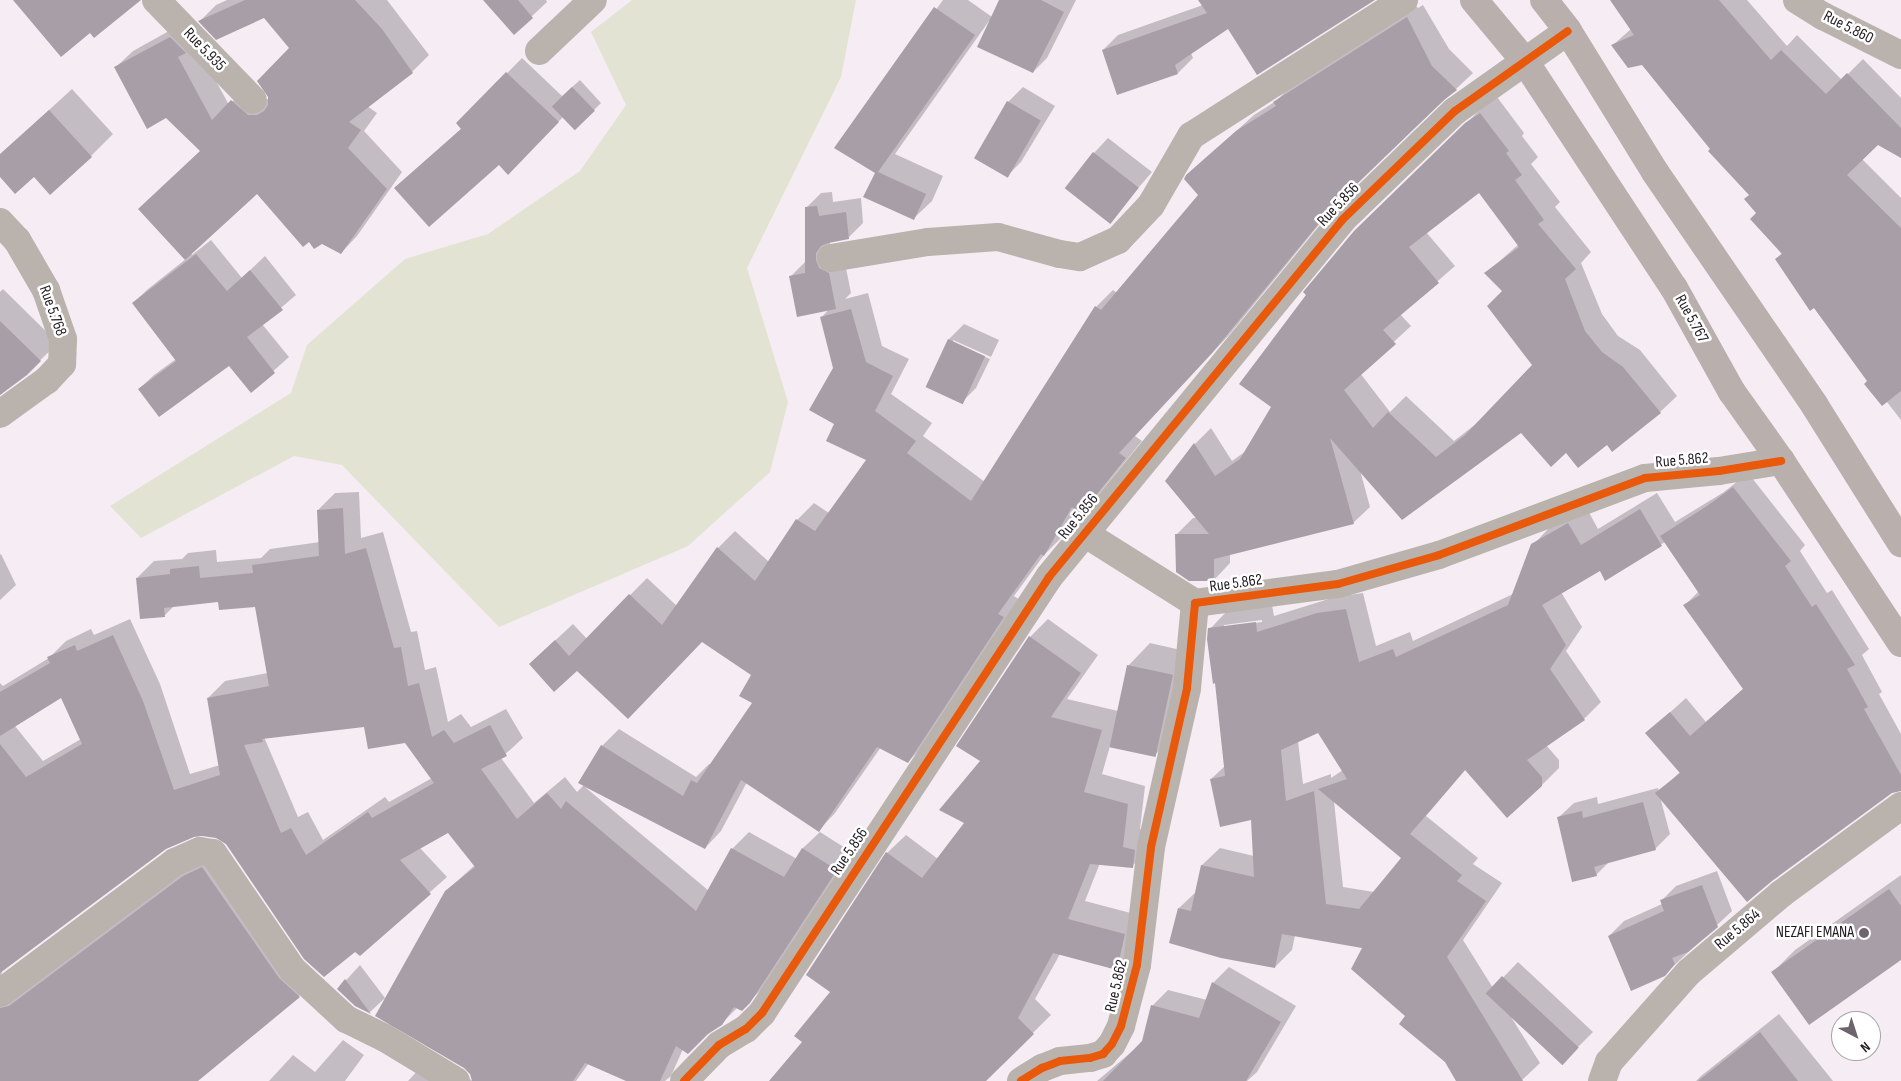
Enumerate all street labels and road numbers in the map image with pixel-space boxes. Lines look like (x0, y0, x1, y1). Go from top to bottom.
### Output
street label: Rue 5.860 (1820, 7, 1876, 49)
street label: Rue 5.935 (179, 25, 229, 75)
street label: Rue 5.856 (1314, 179, 1364, 231)
street label: Rue 5.768 (34, 283, 70, 339)
street label: Rue 5.767 (1670, 292, 1712, 346)
street label: Rue 5.862 (1655, 449, 1709, 473)
street label: Rue 5.856 (1055, 490, 1103, 544)
street label: Rue 5.862 (1208, 571, 1264, 597)
street label: Rue 5.856 (827, 825, 873, 879)
street label: Rue 5.864 (1711, 905, 1765, 955)
street label: Rue 5.862 (1102, 958, 1132, 1014)

